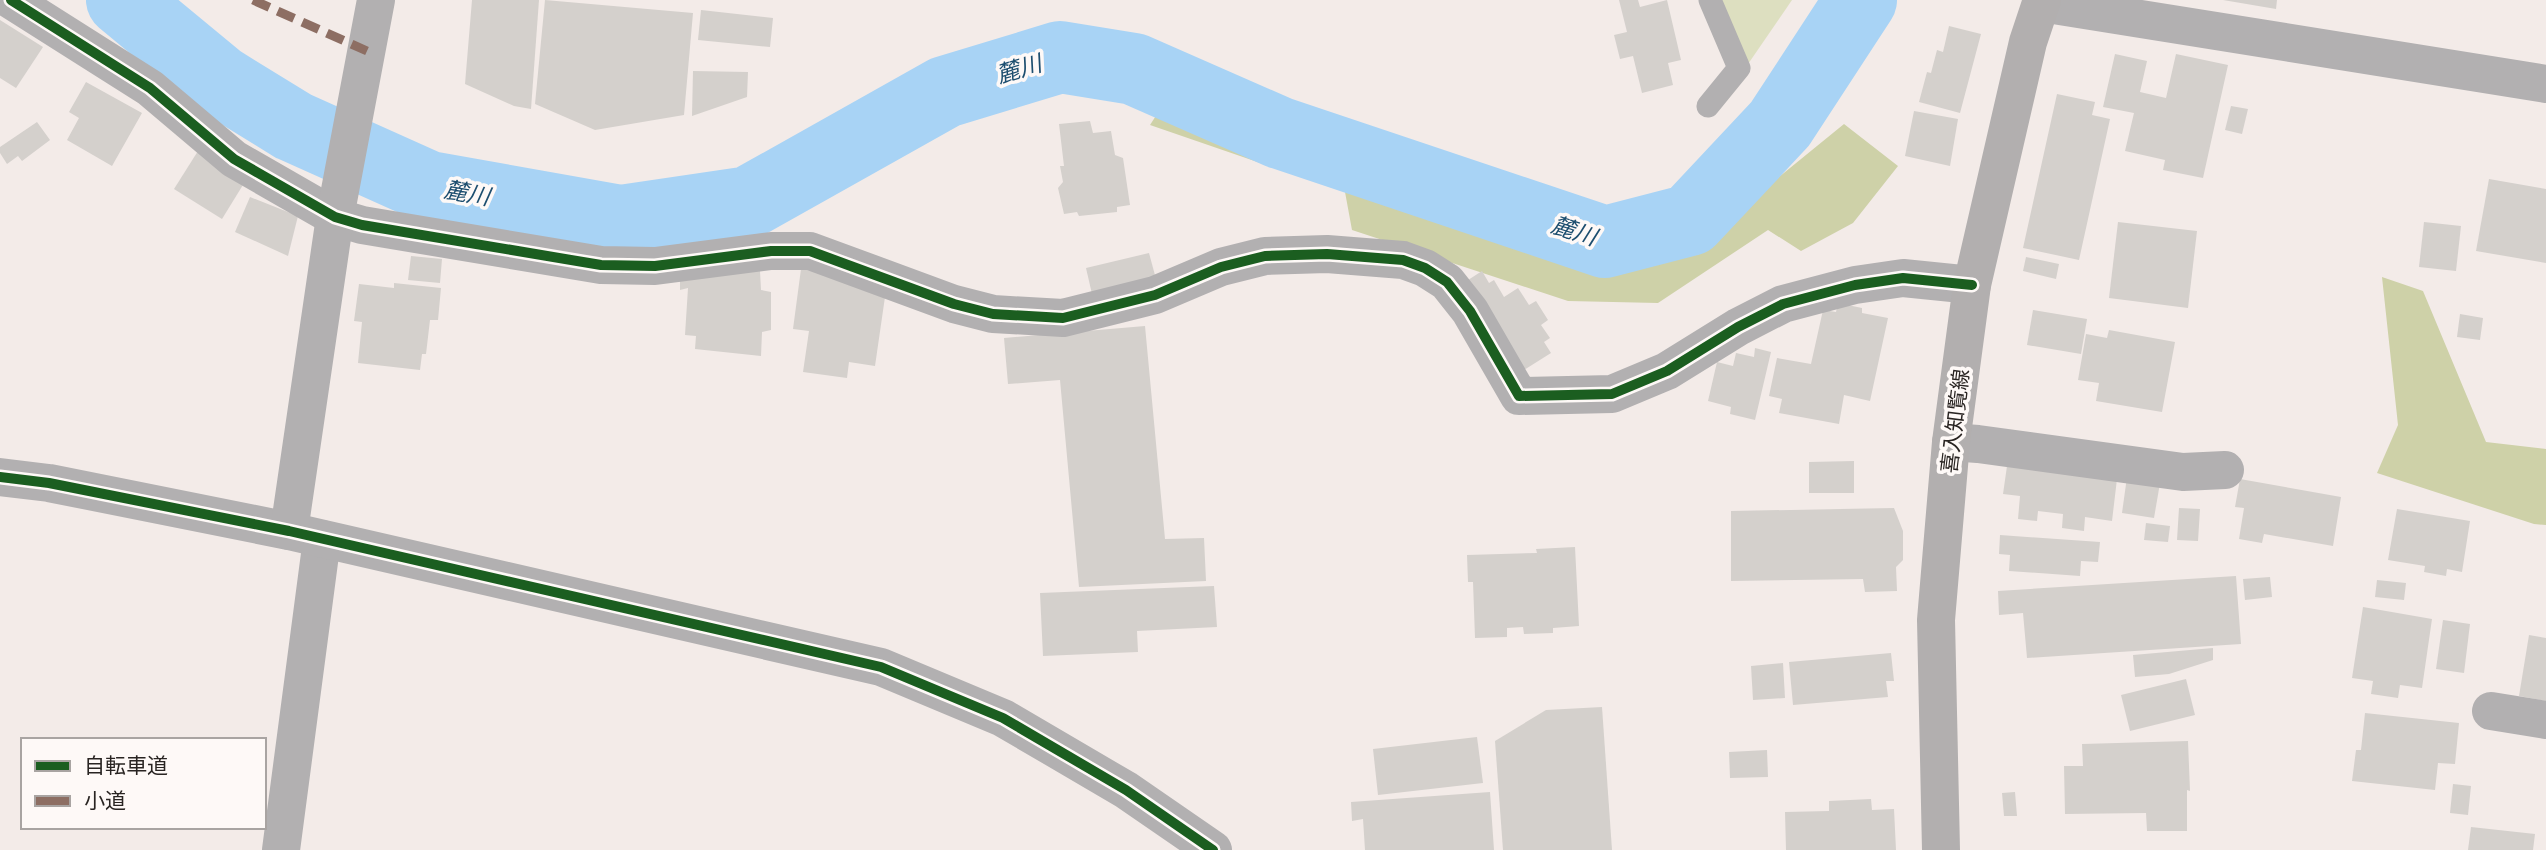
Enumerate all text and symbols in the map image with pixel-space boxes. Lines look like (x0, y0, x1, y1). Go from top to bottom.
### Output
water label: 麓川 (993, 48, 1048, 89)
water label: 麓川 (442, 175, 495, 211)
water label: 麓川 (1548, 211, 1603, 252)
street label: 喜入知覧線 (1936, 367, 1974, 475)
legend (21, 738, 266, 829)
text: 自転車道 (84, 753, 168, 778)
text: 小道 (84, 788, 126, 813)

